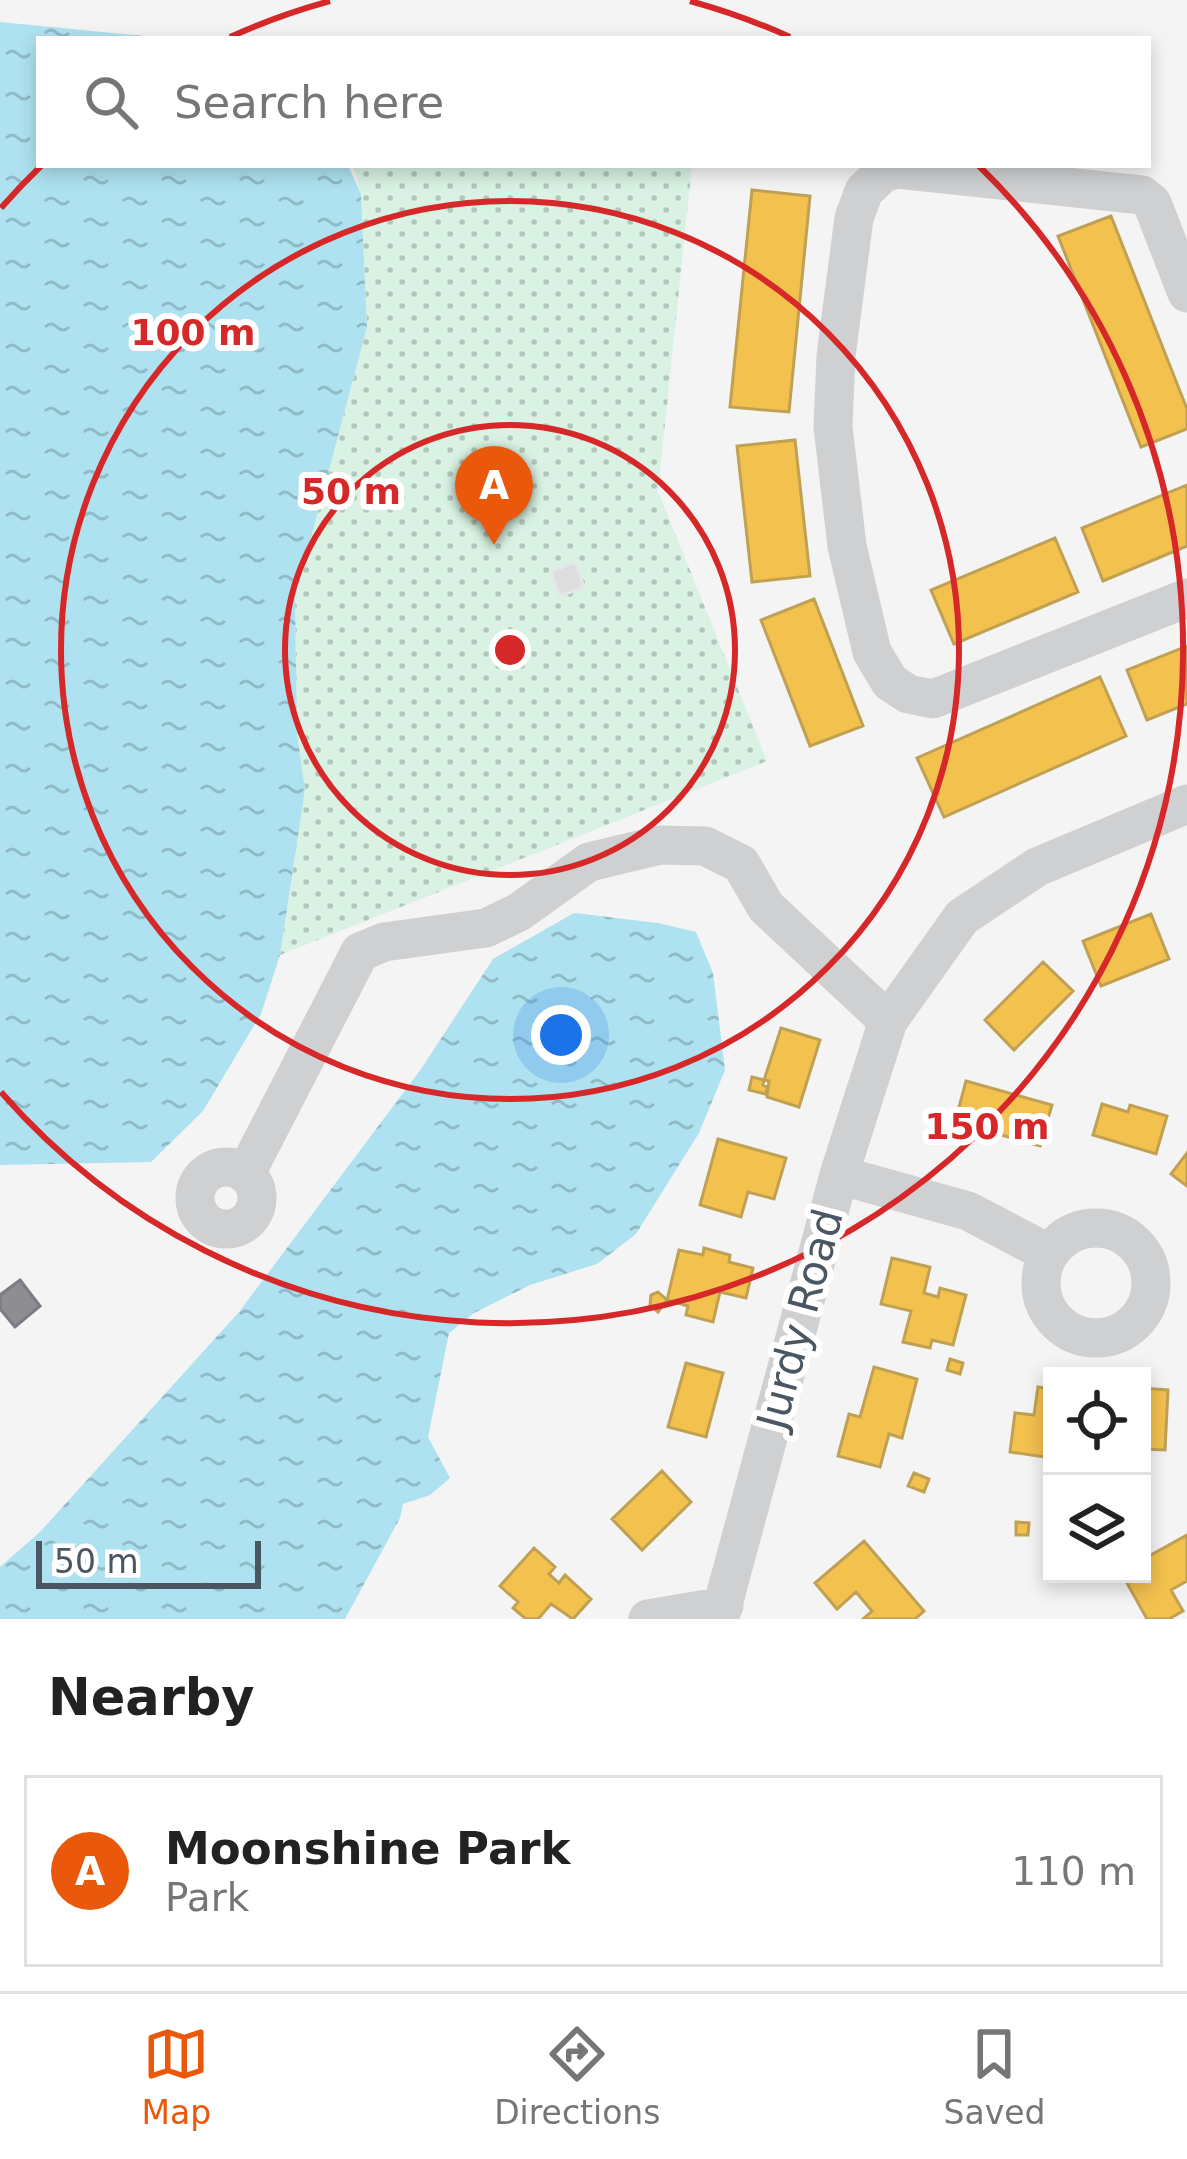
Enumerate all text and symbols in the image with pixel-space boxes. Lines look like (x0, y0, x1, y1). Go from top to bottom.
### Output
search box (36, 36, 1151, 168)
icon: search (78, 69, 144, 135)
text: Search here (174, 76, 444, 129)
text: 100 m (130, 312, 256, 353)
pin: A (455, 446, 533, 545)
text: 50 m (301, 471, 401, 512)
centre of rings (489, 629, 531, 671)
your location (531, 1005, 591, 1065)
text: 150 m (924, 1106, 1050, 1147)
street label: Jurdy Road (746, 1204, 853, 1437)
map controls (1043, 1367, 1151, 1583)
button: locate (1043, 1367, 1151, 1475)
button: layers (1043, 1475, 1151, 1583)
scale bar (36, 1535, 261, 1588)
text: 50 m (54, 1542, 139, 1581)
text: Nearby (48, 1668, 255, 1727)
text: Moonshine Park (165, 1822, 570, 1875)
text: A (75, 1849, 105, 1894)
text: 110 m (1011, 1849, 1136, 1894)
text: Park (165, 1875, 249, 1920)
tab: Map (142, 2021, 211, 2132)
tab: Directions (494, 2021, 660, 2132)
tab: Saved (944, 2021, 1045, 2132)

